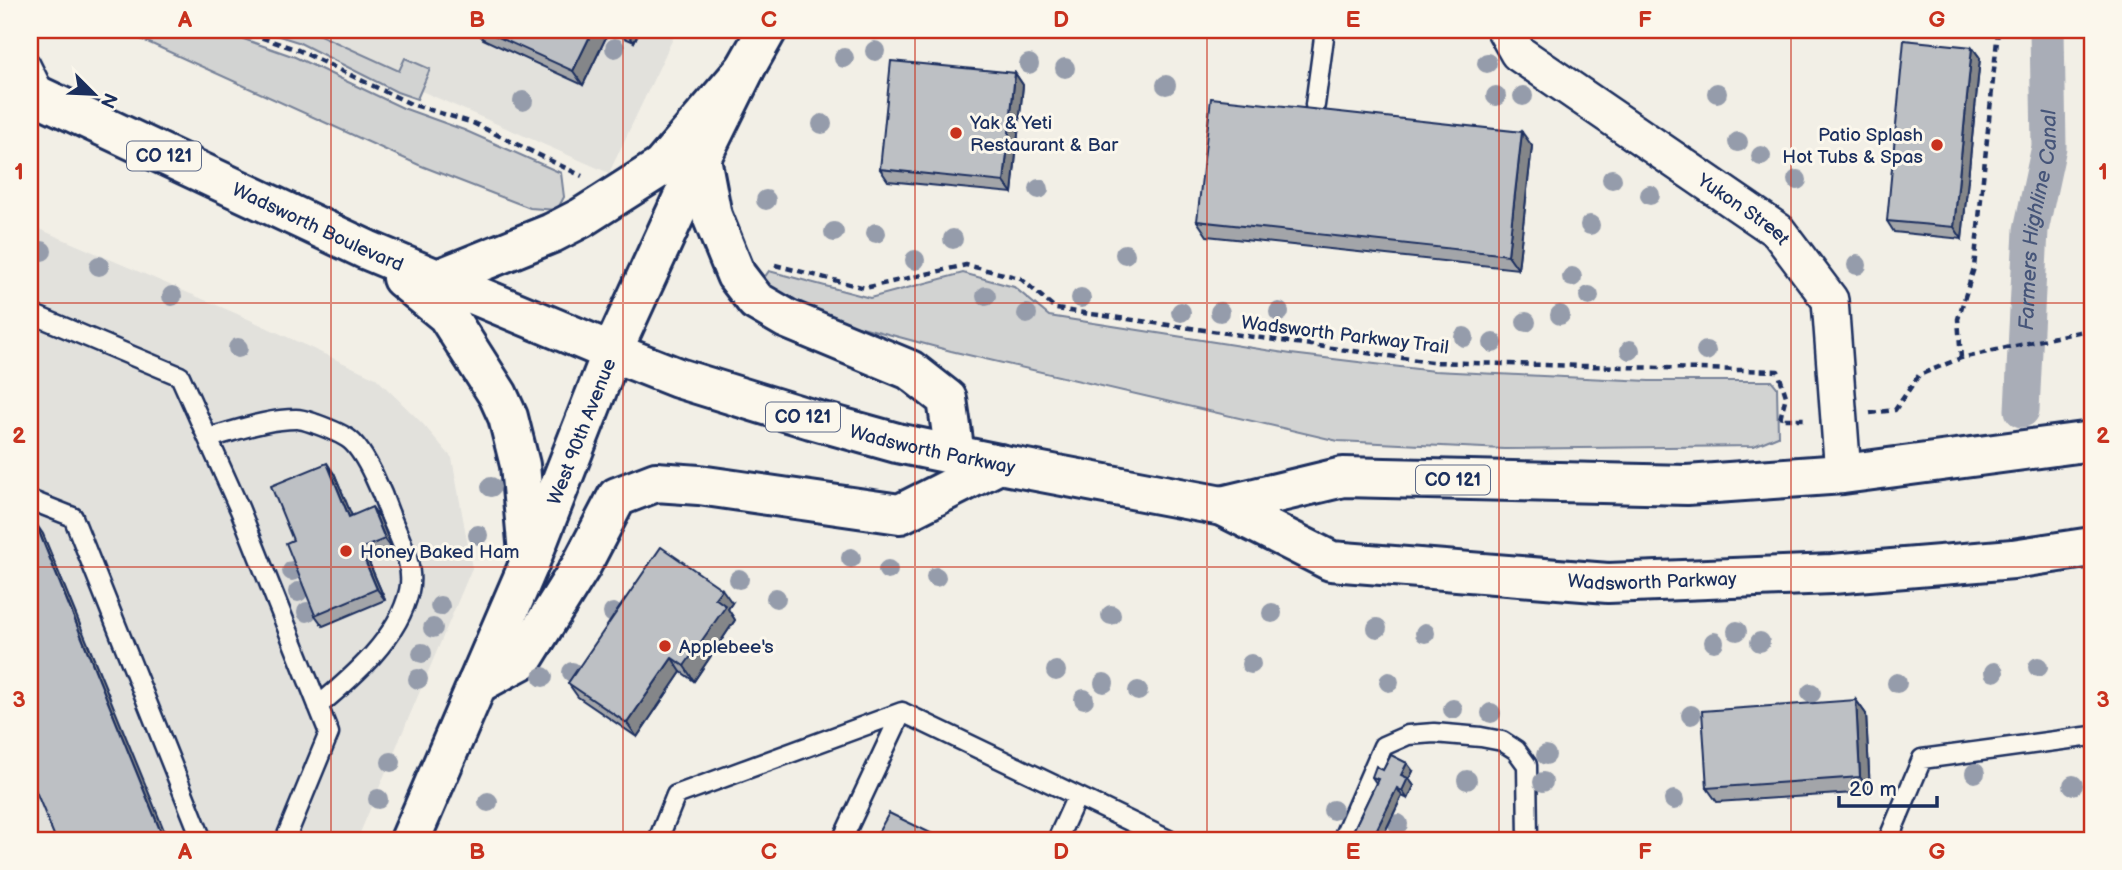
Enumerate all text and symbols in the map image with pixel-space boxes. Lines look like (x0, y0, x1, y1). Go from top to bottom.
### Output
text: A (177, 6, 193, 34)
text: B (469, 6, 485, 34)
text: C (761, 6, 777, 34)
text: D (1053, 6, 1069, 34)
text: E (1346, 6, 1361, 34)
text: F (1638, 6, 1652, 34)
text: G (1929, 6, 1946, 34)
north arrow (60, 60, 130, 130)
text: N (95, 89, 122, 112)
water label: Farmers Highline Canal (2014, 108, 2062, 331)
place label: Yak & Yeti Restaurant & Bar (969, 112, 1119, 157)
place label: Patio Splash Hot Tubs & Spas (1782, 124, 1923, 169)
marker: Yak & Yeti Restaurant & Bar (948, 125, 964, 141)
marker: Patio Splash Hot Tubs & Spas (1929, 137, 1945, 153)
road number: CO 121 (127, 141, 201, 170)
text: 1 (14, 158, 24, 186)
text: 1 (2098, 158, 2108, 186)
street label: Yukon Street (1692, 169, 1794, 250)
street label: Wadsworth Boulevard (228, 178, 407, 277)
street label: Wadsworth Parkway Trail (1240, 311, 1450, 360)
street label: West 90th Avenue (543, 355, 621, 508)
road number: CO 121 (766, 402, 840, 432)
street label: Wadsworth Parkway (847, 420, 1018, 480)
text: 2 (12, 422, 26, 450)
text: 2 (2096, 422, 2110, 450)
road number: CO 121 (1416, 466, 1490, 494)
place label: Honey Baked Ham (360, 541, 519, 564)
marker: Honey Baked Ham (338, 543, 354, 559)
street label: Wadsworth Parkway (1566, 568, 1738, 596)
place label: Applebee's (679, 636, 774, 659)
marker: Applebee's (657, 638, 673, 654)
text: 3 (12, 686, 26, 714)
text: 3 (2096, 686, 2110, 714)
scale bar (1839, 765, 1937, 809)
text: 20 m (1849, 777, 1897, 802)
text: A (177, 838, 193, 866)
text: B (469, 838, 485, 866)
text: C (761, 838, 777, 866)
text: D (1053, 838, 1069, 866)
text: E (1346, 838, 1361, 866)
text: F (1638, 838, 1652, 866)
text: G (1929, 838, 1946, 866)

